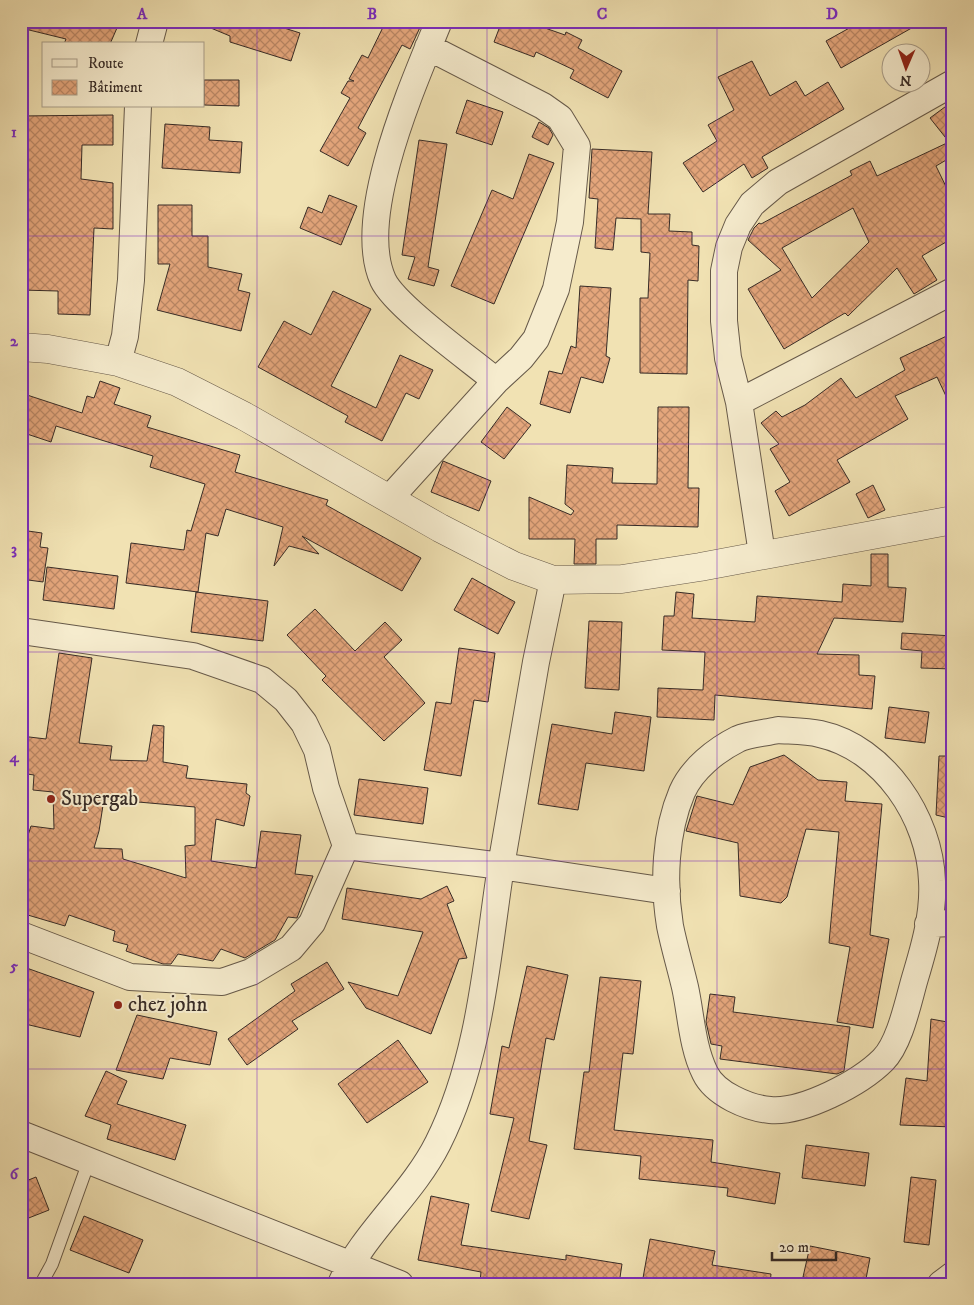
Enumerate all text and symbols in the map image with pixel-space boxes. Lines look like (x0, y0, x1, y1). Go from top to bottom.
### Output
text: A (136, 4, 148, 24)
text: B (367, 4, 377, 24)
text: C (597, 4, 607, 24)
text: D (826, 4, 838, 24)
legend (42, 42, 205, 108)
north arrow (882, 42, 932, 92)
text: Route (88, 54, 123, 73)
text: N (899, 71, 912, 89)
text: Bâtiment (88, 78, 143, 97)
text: 1 (11, 122, 17, 142)
text: 2 (10, 331, 19, 351)
text: 3 (11, 539, 17, 559)
text: 4 (8, 747, 19, 767)
place label: Supergab (61, 786, 138, 812)
marker: Supergab (45, 793, 57, 805)
text: 5 (9, 956, 18, 976)
place label: chez john (128, 992, 207, 1018)
marker: chez john (112, 999, 124, 1011)
text: 6 (10, 1164, 20, 1184)
scale bar (772, 1230, 835, 1262)
text: 20 m (779, 1238, 809, 1257)

